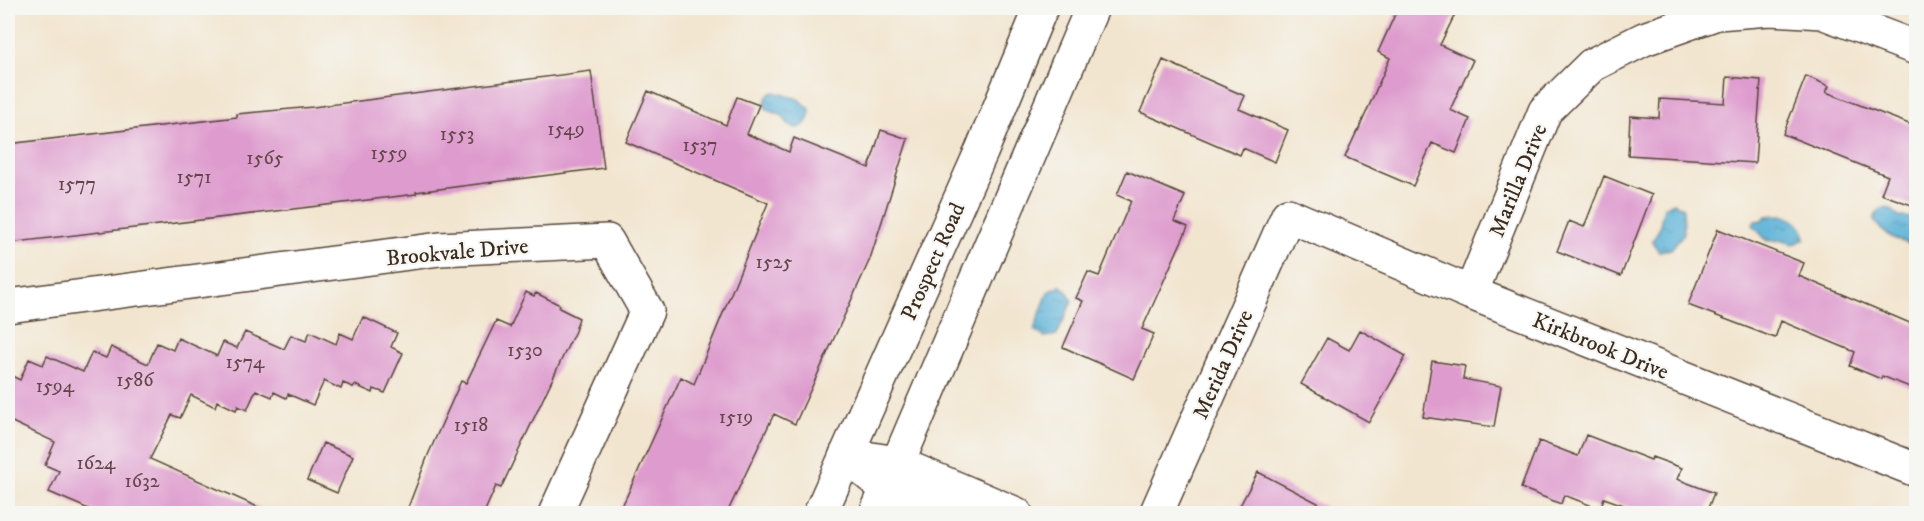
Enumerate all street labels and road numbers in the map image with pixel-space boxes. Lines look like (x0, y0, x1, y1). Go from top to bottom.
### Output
street label: Marilla Drive (1483, 120, 1553, 241)
street label: Prospect Road (895, 199, 971, 325)
street label: Brookvale Drive (385, 233, 529, 272)
street label: Merida Drive (1187, 306, 1259, 423)
street label: Kirkbrook Drive (1528, 307, 1672, 386)

